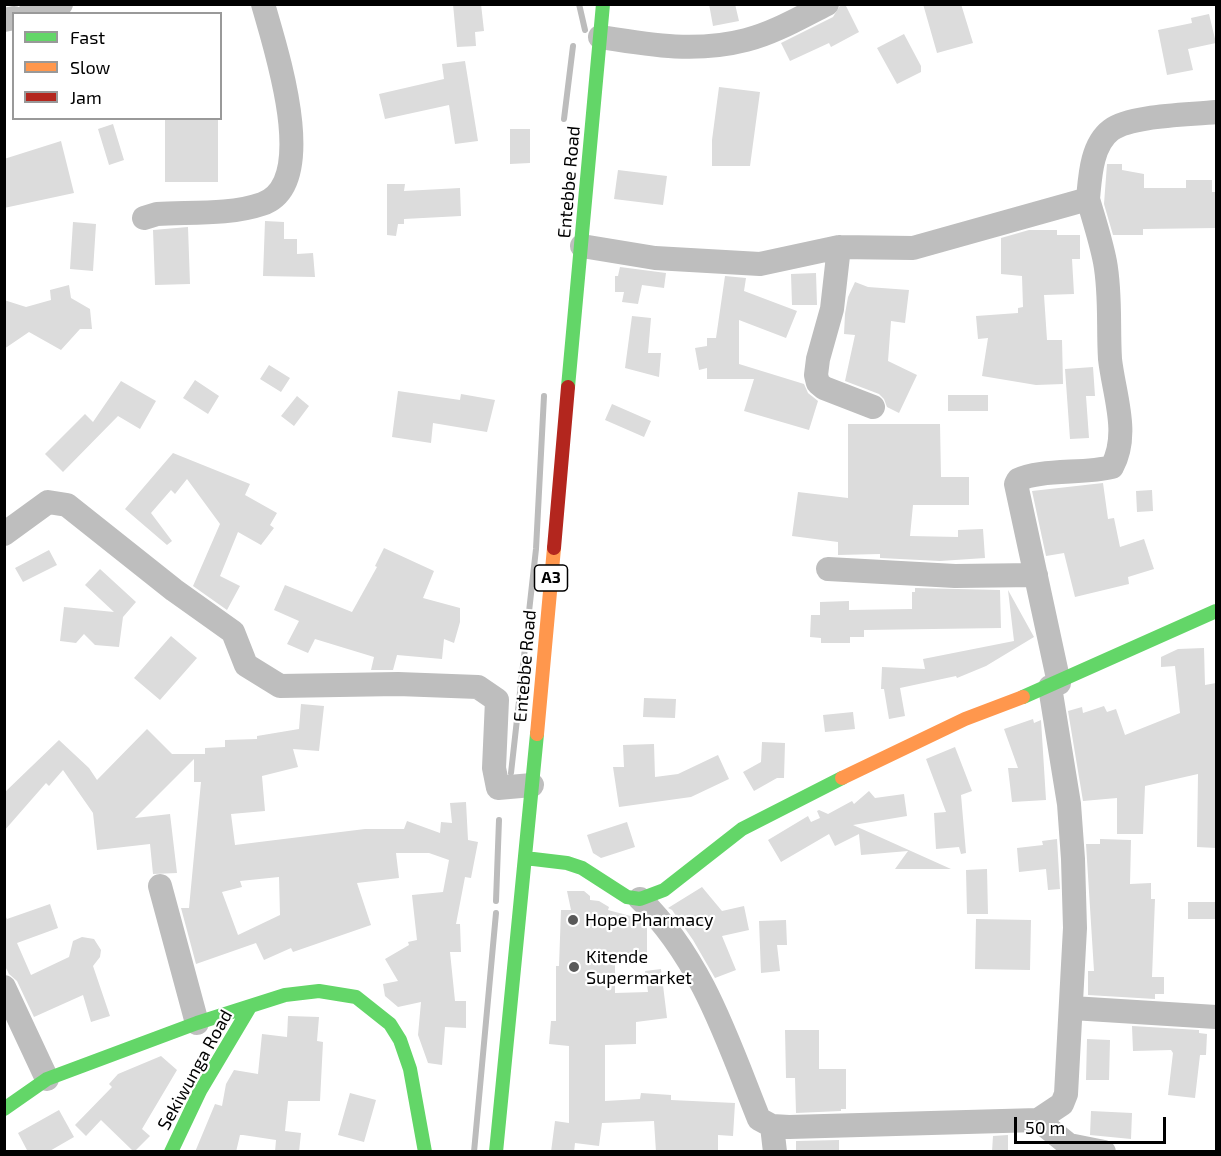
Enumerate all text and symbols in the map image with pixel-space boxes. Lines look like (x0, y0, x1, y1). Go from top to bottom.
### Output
legend (12, 12, 222, 120)
text: Fast (70, 26, 105, 48)
text: Slow (70, 56, 110, 78)
text: Jam (70, 86, 102, 108)
street label: Entebbe Road (553, 125, 585, 239)
road number: A3 (534, 565, 568, 591)
street label: Entebbe Road (509, 609, 541, 723)
place label: Hope Pharmacy (585, 909, 714, 931)
marker: Hope Pharmacy (566, 913, 580, 927)
place label: Kitende Supermarket (586, 946, 692, 988)
marker: Kitende Supermarket (567, 960, 581, 974)
street label: Sekiwunga Road (153, 1006, 237, 1134)
scale bar (1017, 1105, 1168, 1143)
text: 50 m (1025, 1116, 1065, 1138)

